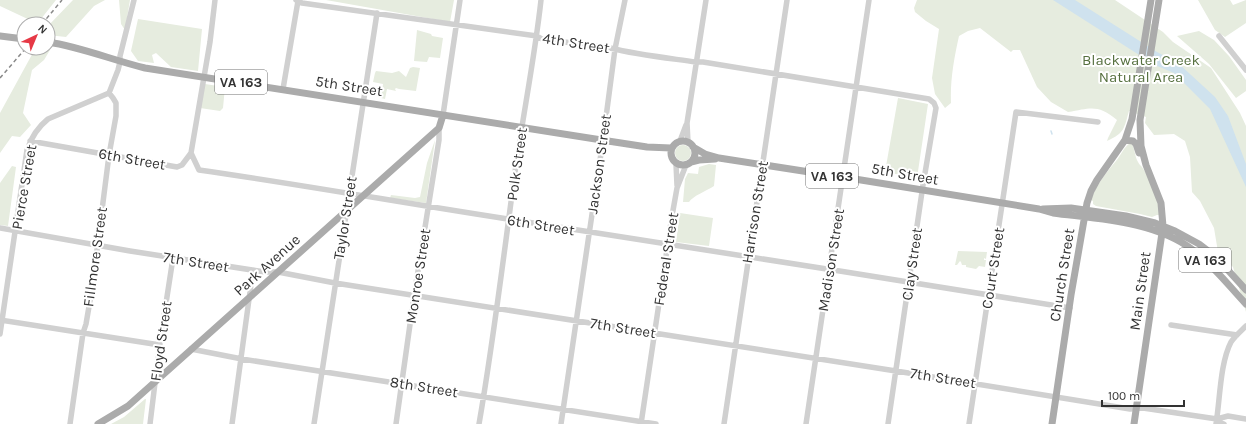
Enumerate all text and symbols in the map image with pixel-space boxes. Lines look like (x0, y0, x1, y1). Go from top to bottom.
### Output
north arrow (16, 16, 56, 56)
text: N (35, 22, 50, 37)
street label: 4th Street (541, 29, 611, 57)
park label: Blackwater Creek Natural Area (1082, 51, 1200, 86)
road number: VA 163 (215, 70, 267, 94)
street label: 5th Street (314, 72, 384, 100)
street label: Jackson Street (583, 113, 615, 215)
street label: Polk Street (503, 126, 531, 202)
street label: Pierce Street (8, 143, 40, 231)
street label: 6th Street (97, 144, 167, 174)
street label: Harrison Street (738, 159, 772, 265)
street label: 5th Street (870, 159, 940, 189)
road number: VA 163 (806, 164, 858, 188)
street label: Taylor Street (330, 175, 361, 261)
street label: Fillmore Street (79, 205, 111, 308)
street label: Madison Street (814, 207, 848, 313)
street label: 6th Street (506, 211, 576, 239)
street label: Federal Street (650, 211, 682, 307)
street label: Clay Street (898, 226, 926, 302)
street label: Court Street (978, 226, 1008, 310)
street label: Monroe Street (402, 227, 434, 325)
street label: Church Street (1046, 227, 1078, 323)
street label: Park Avenue (230, 230, 304, 300)
street label: 7th Street (162, 248, 231, 276)
road number: VA 163 (1179, 248, 1231, 272)
street label: Main Street (1126, 250, 1154, 331)
street label: Floyd Street (146, 299, 176, 382)
street label: 7th Street (589, 314, 658, 342)
street label: 7th Street (909, 364, 978, 392)
street label: 8th Street (389, 373, 460, 401)
scale bar (1102, 382, 1184, 408)
text: 100 m (1108, 389, 1140, 403)

